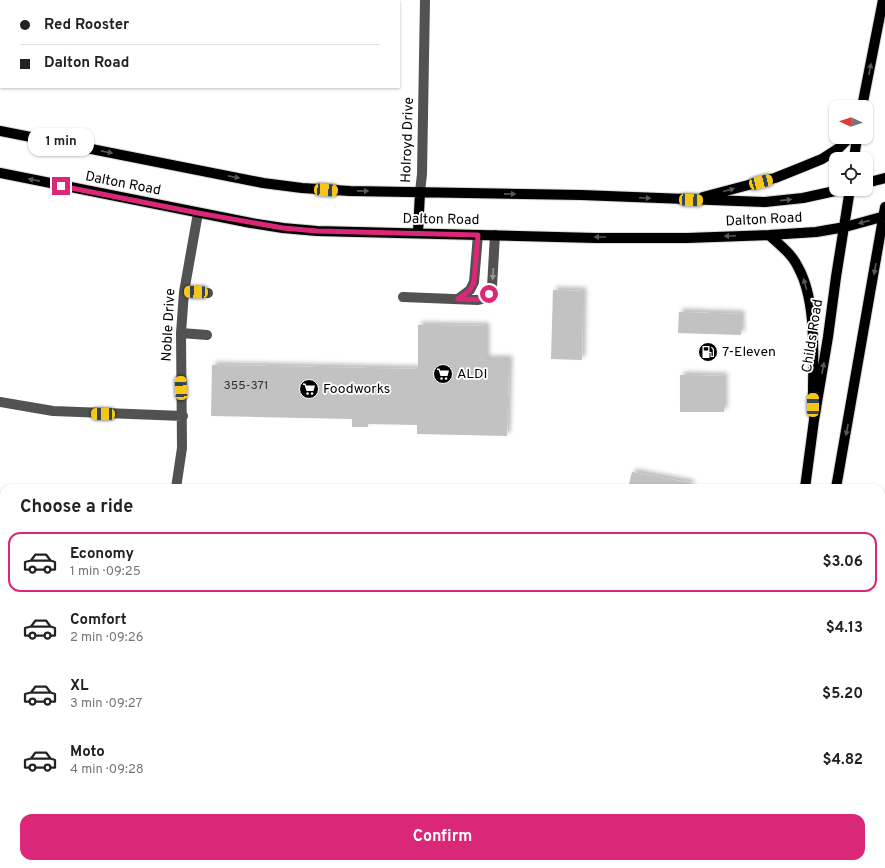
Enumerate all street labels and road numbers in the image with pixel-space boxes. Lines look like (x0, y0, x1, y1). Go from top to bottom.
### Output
street label: Holroyd Drive (398, 97, 418, 183)
street label: Dalton Road (84, 168, 162, 200)
street label: Dalton Road (725, 210, 803, 230)
street label: Dalton Road (402, 211, 480, 229)
street label: Noble Drive (159, 288, 179, 362)
street label: Childs Road (799, 298, 827, 374)

